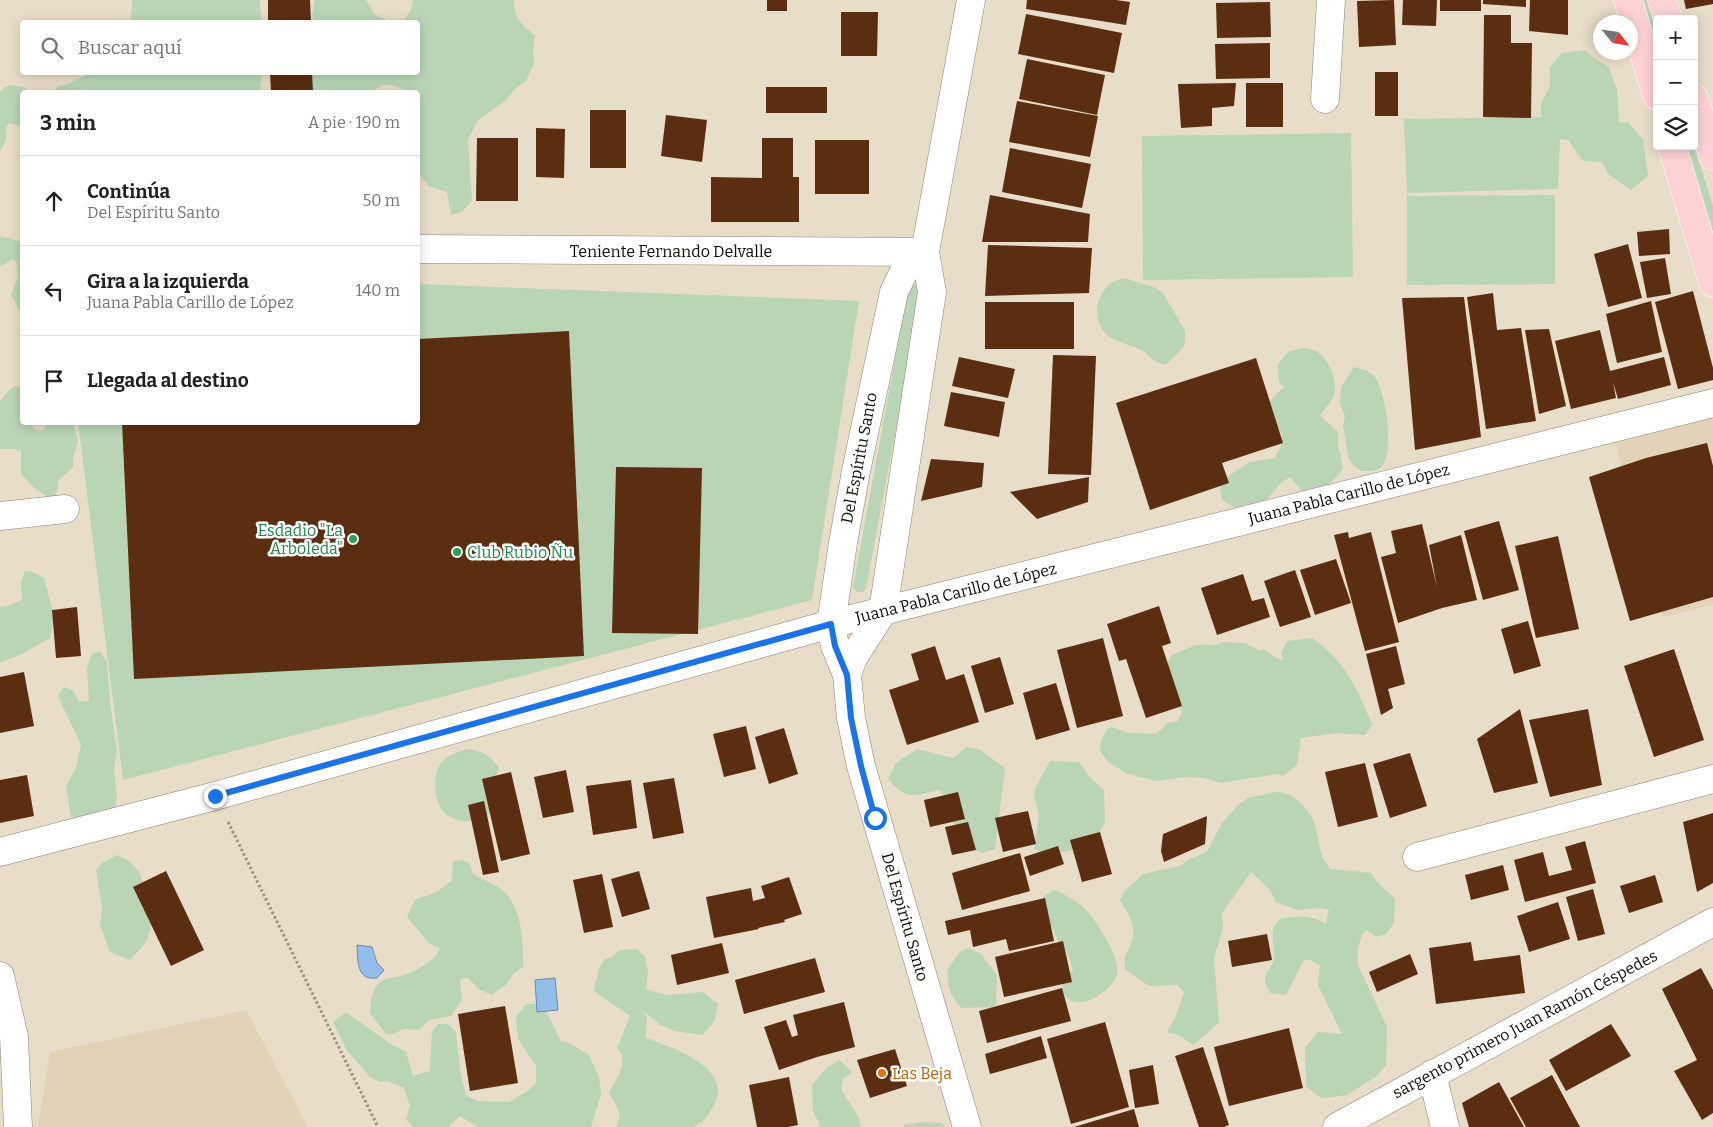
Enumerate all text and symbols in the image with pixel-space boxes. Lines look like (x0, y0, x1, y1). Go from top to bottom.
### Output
north arrow (1593, 15, 1638, 60)
map controls (1653, 15, 1698, 150)
button: + (1653, 15, 1698, 60)
search box (20, 20, 420, 75)
icon: search (38, 34, 66, 62)
text: Buscar aquí (78, 36, 182, 59)
button: − (1653, 60, 1698, 105)
button: layers (1653, 105, 1698, 150)
text: 3 min (40, 110, 96, 136)
text: A pie · 190 m (308, 113, 400, 132)
text: Continúa (87, 180, 170, 203)
icon: ahead (40, 187, 68, 215)
text: 50 m (363, 191, 400, 210)
text: Del Espíritu Santo (87, 203, 220, 222)
street label: Teniente Fernando Delvalle (570, 242, 772, 261)
text: Gira a la izquierda (87, 270, 249, 293)
icon: left (40, 277, 68, 305)
text: 140 m (355, 281, 400, 300)
text: Juana Pabla Carillo de López (87, 293, 294, 312)
icon: arrive (40, 367, 68, 395)
text: Llegada al destino (87, 369, 249, 392)
street label: Del Espíritu Santo (837, 391, 881, 525)
street label: Juana Pabla Carillo de López (1246, 460, 1452, 528)
place label: Esdadio "La Arboleda" (257, 521, 343, 558)
marker: Esdadio "La Arboleda" (347, 533, 359, 545)
place label: Club Rubio Ñu (467, 542, 573, 562)
marker: Club Rubio Ñu (451, 546, 463, 558)
street label: Juana Pabla Carillo de López (853, 559, 1059, 627)
route end (204, 785, 227, 808)
route start (864, 807, 887, 830)
street label: Del Espíritu Santo (878, 850, 932, 984)
street label: sargento primero Juan Ramón Céspedes (1389, 946, 1661, 1102)
place label: Las Beja (892, 1064, 952, 1083)
marker: Las Beja (876, 1067, 888, 1079)

